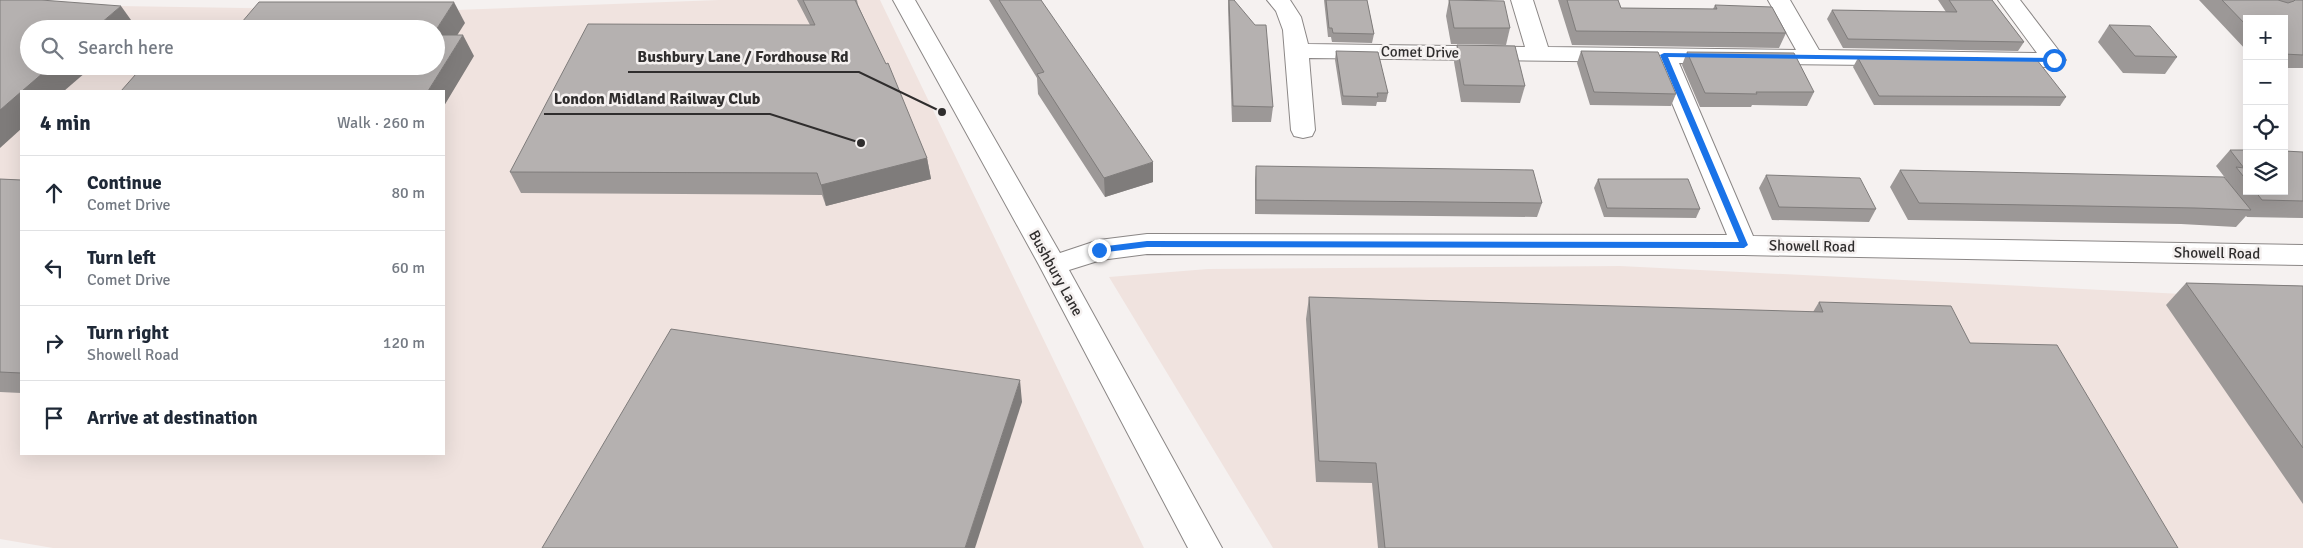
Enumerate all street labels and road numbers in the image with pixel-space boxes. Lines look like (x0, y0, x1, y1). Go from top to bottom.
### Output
street label: Comet Drive (1381, 42, 1459, 62)
street label: Bushbury Lane (1025, 227, 1087, 319)
street label: Showell Road (1769, 236, 1855, 256)
street label: Showell Road (2174, 243, 2260, 263)

